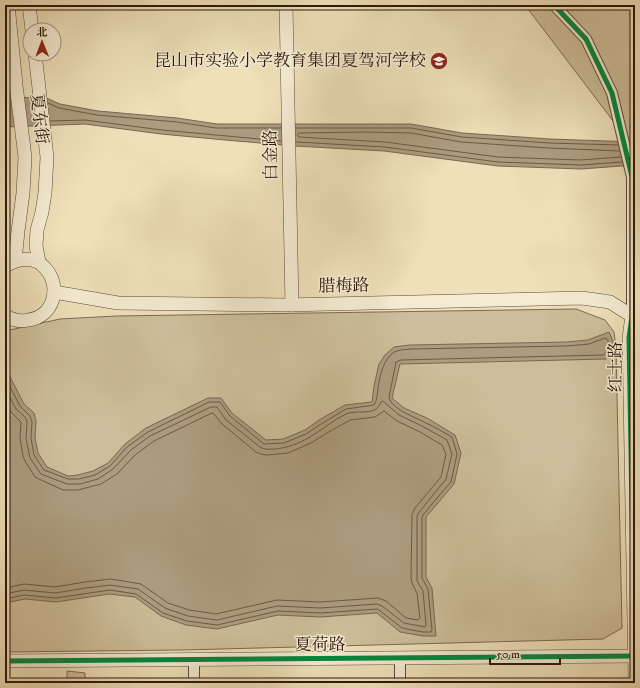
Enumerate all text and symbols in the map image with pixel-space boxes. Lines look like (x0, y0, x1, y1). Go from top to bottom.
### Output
north arrow (22, 22, 62, 62)
text: 北 (36, 26, 47, 40)
place label: 昆山市实验小学教育集团夏驾河学校 (154, 50, 426, 72)
school or university icon: 昆山市实验小学教育集团夏驾河学校 (429, 51, 449, 71)
street label: 夏东街 (25, 92, 53, 146)
street label: 白金路 (260, 129, 282, 181)
street label: 腊梅路 (318, 275, 370, 297)
street label: 红士路 (605, 342, 627, 393)
street label: 夏荷路 (295, 634, 346, 656)
scale bar (490, 640, 560, 666)
text: 50 m (496, 647, 520, 662)

